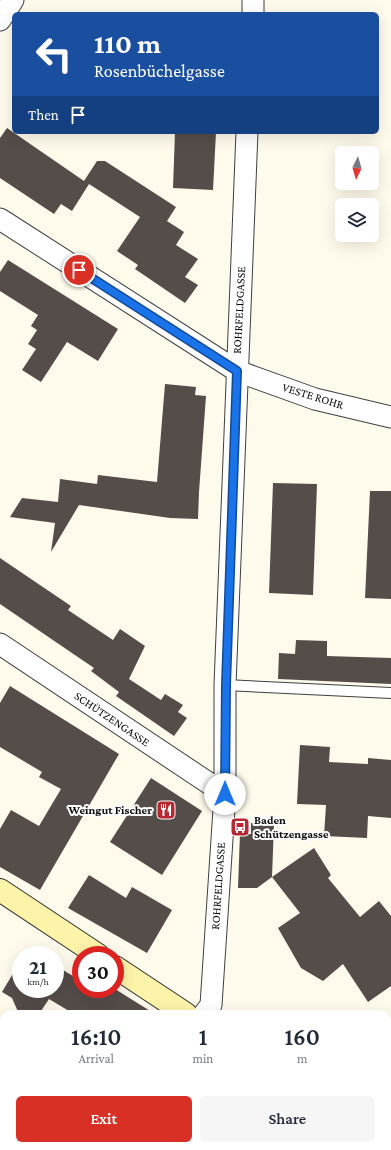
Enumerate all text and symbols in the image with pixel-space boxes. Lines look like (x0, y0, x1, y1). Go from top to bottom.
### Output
icon: left (28, 28, 80, 80)
text: 110 m (94, 28, 161, 59)
text: Rosenbüchelgasse (94, 61, 225, 81)
icon: arrive (67, 104, 89, 126)
text: Then (28, 107, 59, 123)
north arrow (335, 146, 379, 190)
map controls (335, 146, 379, 242)
button: layers (335, 198, 379, 242)
pin (62, 253, 96, 287)
icon: arrive (68, 259, 90, 281)
street label: ROHRFELDGASSE (230, 265, 248, 354)
street label: VESTE ROHR (281, 380, 346, 412)
street label: SCHÜTZENGASSE (72, 689, 153, 750)
position arrow (204, 773, 246, 815)
restaurant icon: Weingut Fischer (155, 799, 177, 821)
place label: Weingut Fischer (68, 803, 152, 817)
place label: Baden Schützengasse (254, 813, 329, 841)
bus stop icon: Baden Schützengasse (229, 816, 251, 838)
street label: ROHRFELDGASSE (208, 841, 228, 930)
speed limit sign: 30 (72, 946, 124, 998)
text: 21 (29, 956, 47, 978)
text: km/h (27, 976, 49, 987)
text: 16:10 (71, 1023, 121, 1050)
text: 1 (199, 1023, 207, 1050)
text: 160 (284, 1023, 320, 1050)
text: Arrival (79, 1051, 114, 1066)
text: min (193, 1051, 213, 1066)
text: m (297, 1051, 307, 1066)
button: Exit (16, 1096, 192, 1142)
button: Share (200, 1096, 375, 1142)

